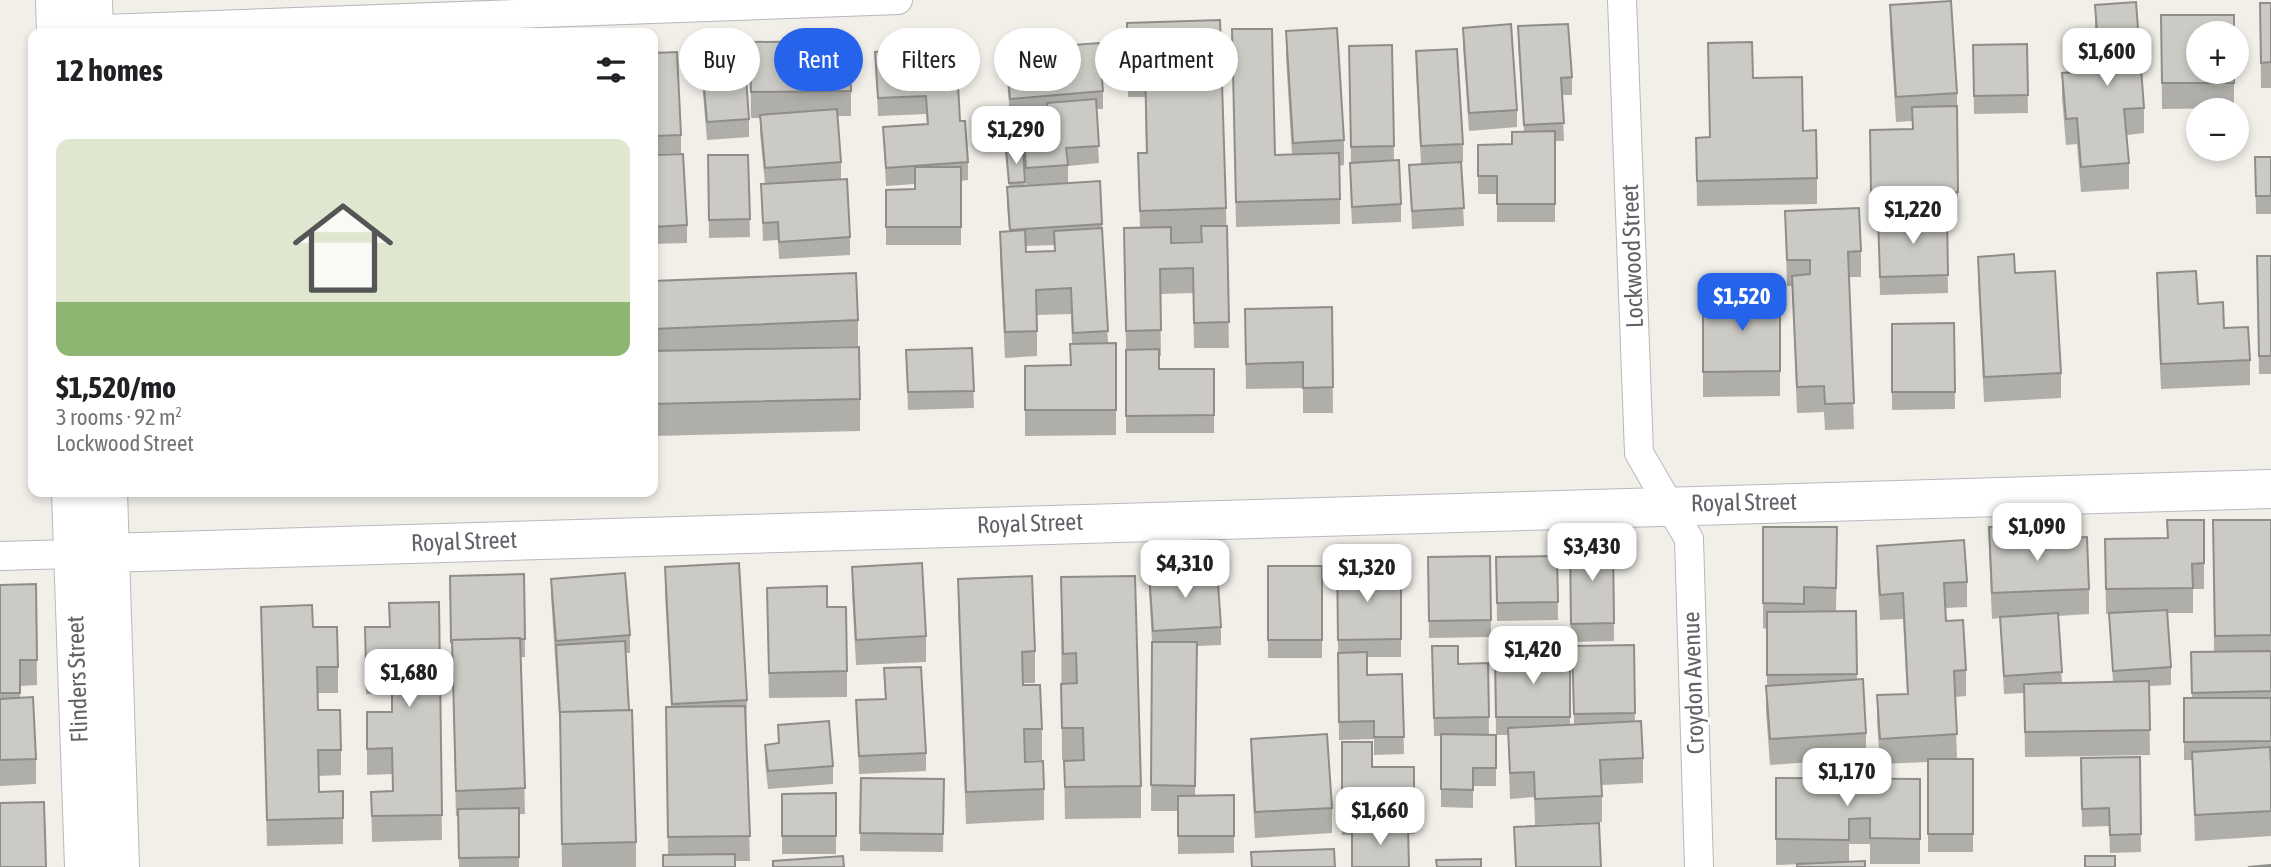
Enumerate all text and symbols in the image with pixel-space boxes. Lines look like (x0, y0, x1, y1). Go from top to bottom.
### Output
map controls (2186, 21, 2249, 161)
button: + (2186, 21, 2249, 84)
chip: Buy (679, 28, 760, 91)
chip: Rent (774, 28, 863, 91)
chip: Filters (877, 28, 980, 91)
chip: New (994, 28, 1081, 91)
chip: Apartment (1095, 28, 1238, 91)
pin: $1,600 (2050, 28, 2164, 88)
text: $1,600 (2079, 38, 2136, 64)
icon: filters (592, 51, 630, 89)
text: 12 homes (56, 53, 163, 87)
button: − (2186, 98, 2249, 161)
pin: $1,290 (959, 106, 1073, 166)
text: $1,290 (988, 116, 1045, 142)
street label: Lockwood Street (1616, 184, 1648, 328)
icon: home (280, 185, 406, 311)
pin: $1,220 (1856, 187, 1970, 246)
text: $1,220 (1885, 196, 1942, 222)
pin: $1,520 (1685, 274, 1799, 333)
text: $1,520 (1714, 283, 1771, 309)
text: $1,520/mo (56, 370, 176, 404)
text: 3 rooms · 92 m² (56, 404, 182, 430)
text: Lockwood Street (56, 430, 194, 456)
street label: Royal Street (1691, 488, 1797, 516)
pin: $1,090 (1980, 504, 2094, 563)
street label: Royal Street (976, 508, 1084, 538)
text: $1,090 (2009, 513, 2066, 539)
pin: $3,430 (1535, 524, 1649, 583)
street label: Royal Street (410, 526, 518, 556)
text: $3,430 (1564, 533, 1621, 559)
pin: $4,310 (1128, 540, 1242, 600)
pin: $1,320 (1310, 544, 1424, 604)
text: $4,310 (1157, 550, 1214, 576)
text: $1,320 (1339, 554, 1396, 580)
street label: Croydon Avenue (1677, 611, 1709, 755)
street label: Flinders Street (61, 615, 93, 743)
pin: $1,420 (1476, 626, 1590, 686)
text: $1,420 (1505, 636, 1562, 662)
pin: $1,680 (352, 650, 466, 709)
text: $1,680 (381, 659, 438, 685)
pin: $1,170 (1790, 748, 1904, 808)
text: $1,170 (1819, 758, 1876, 784)
pin: $1,660 (1323, 788, 1437, 847)
text: $1,660 (1352, 797, 1409, 823)

